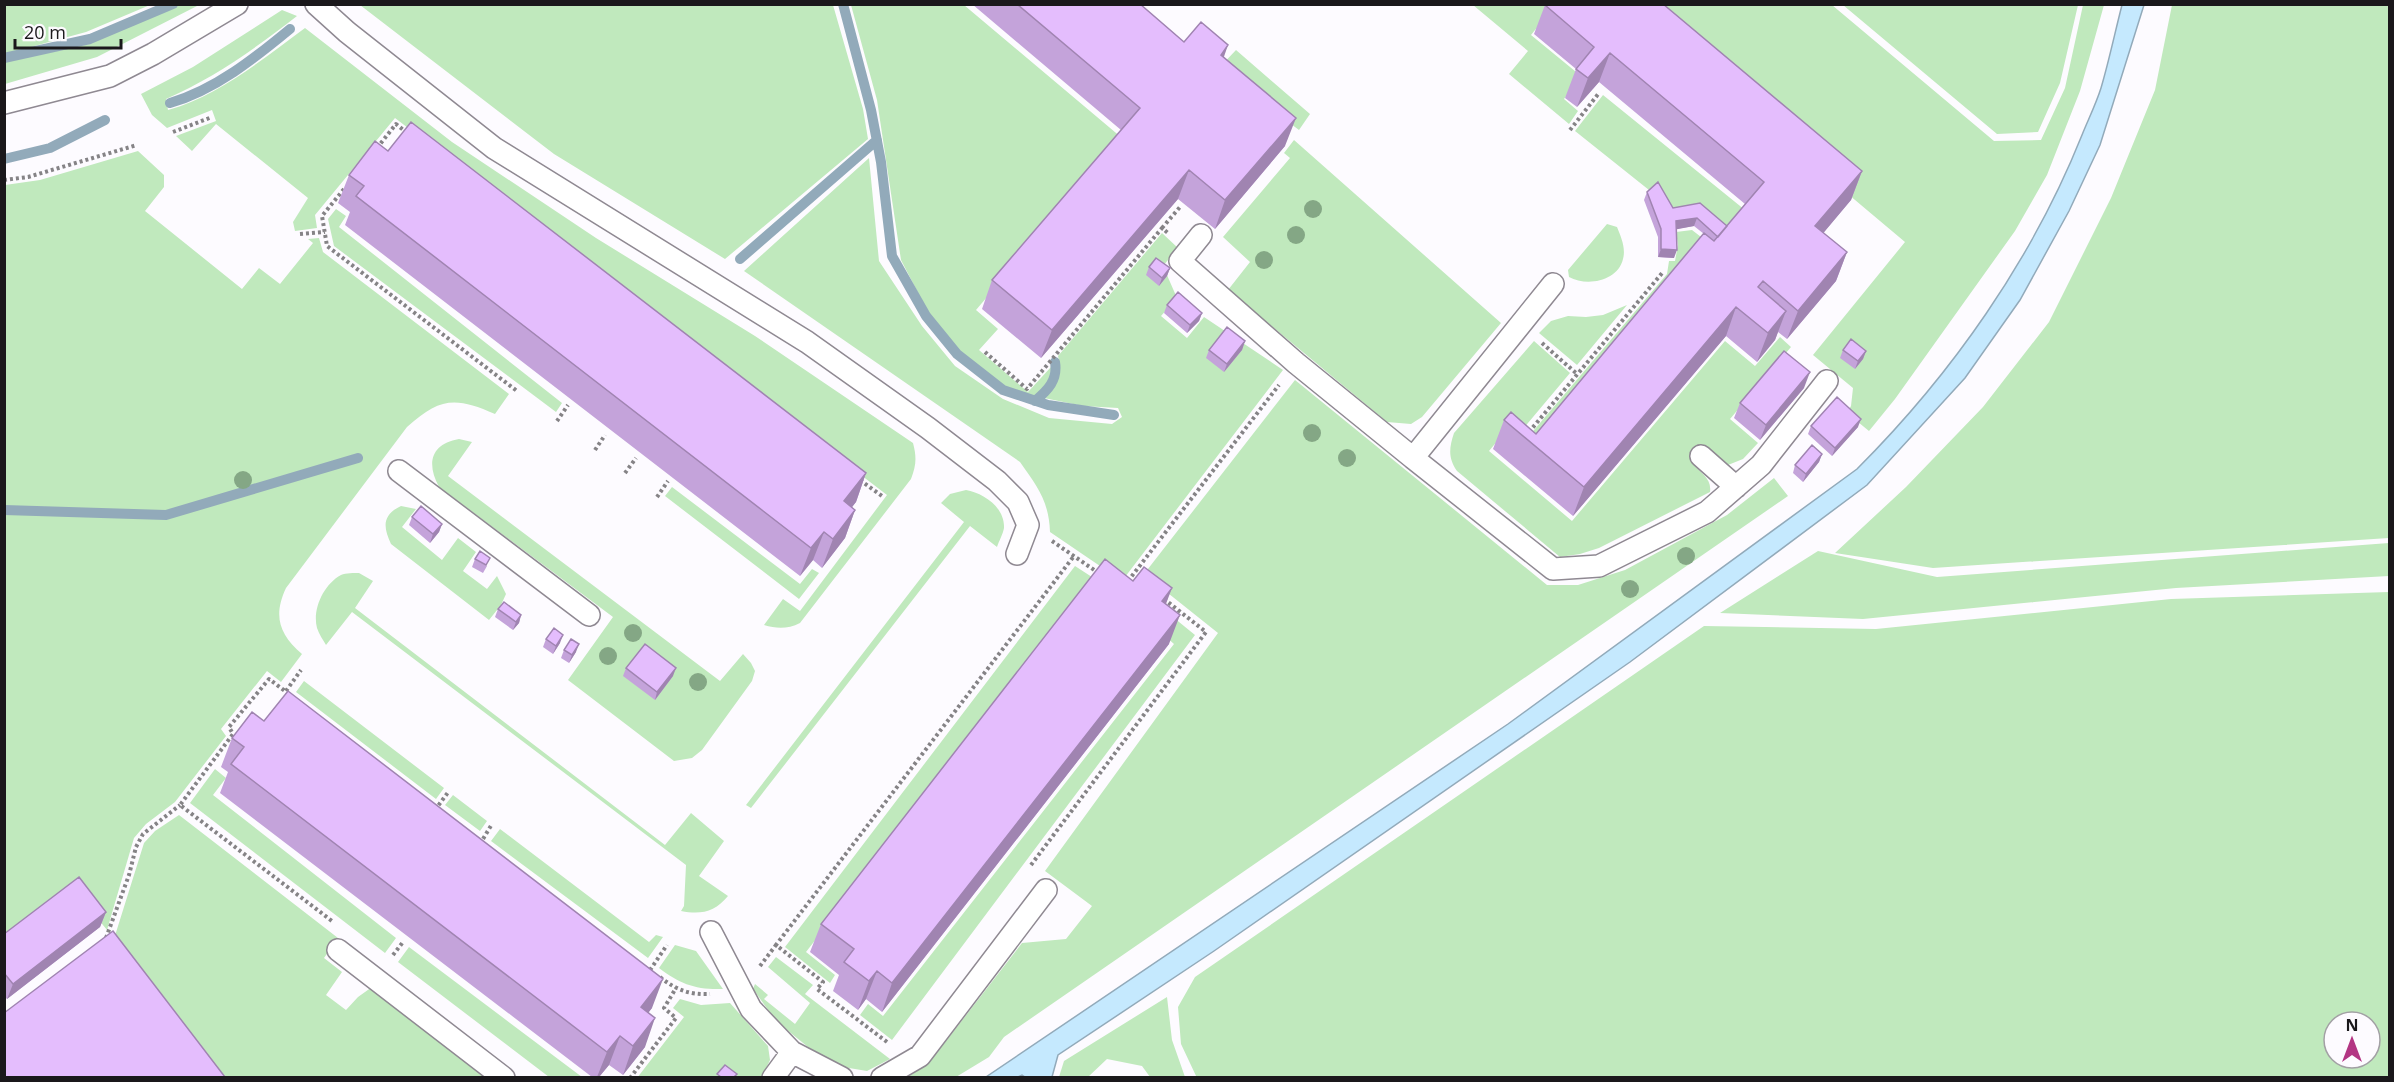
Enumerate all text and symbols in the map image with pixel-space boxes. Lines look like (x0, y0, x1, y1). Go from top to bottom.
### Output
scale bar (15, 12, 122, 50)
text: 20 m (24, 20, 66, 44)
north arrow (2322, 1010, 2382, 1070)
text: N (2345, 1014, 2359, 1036)

